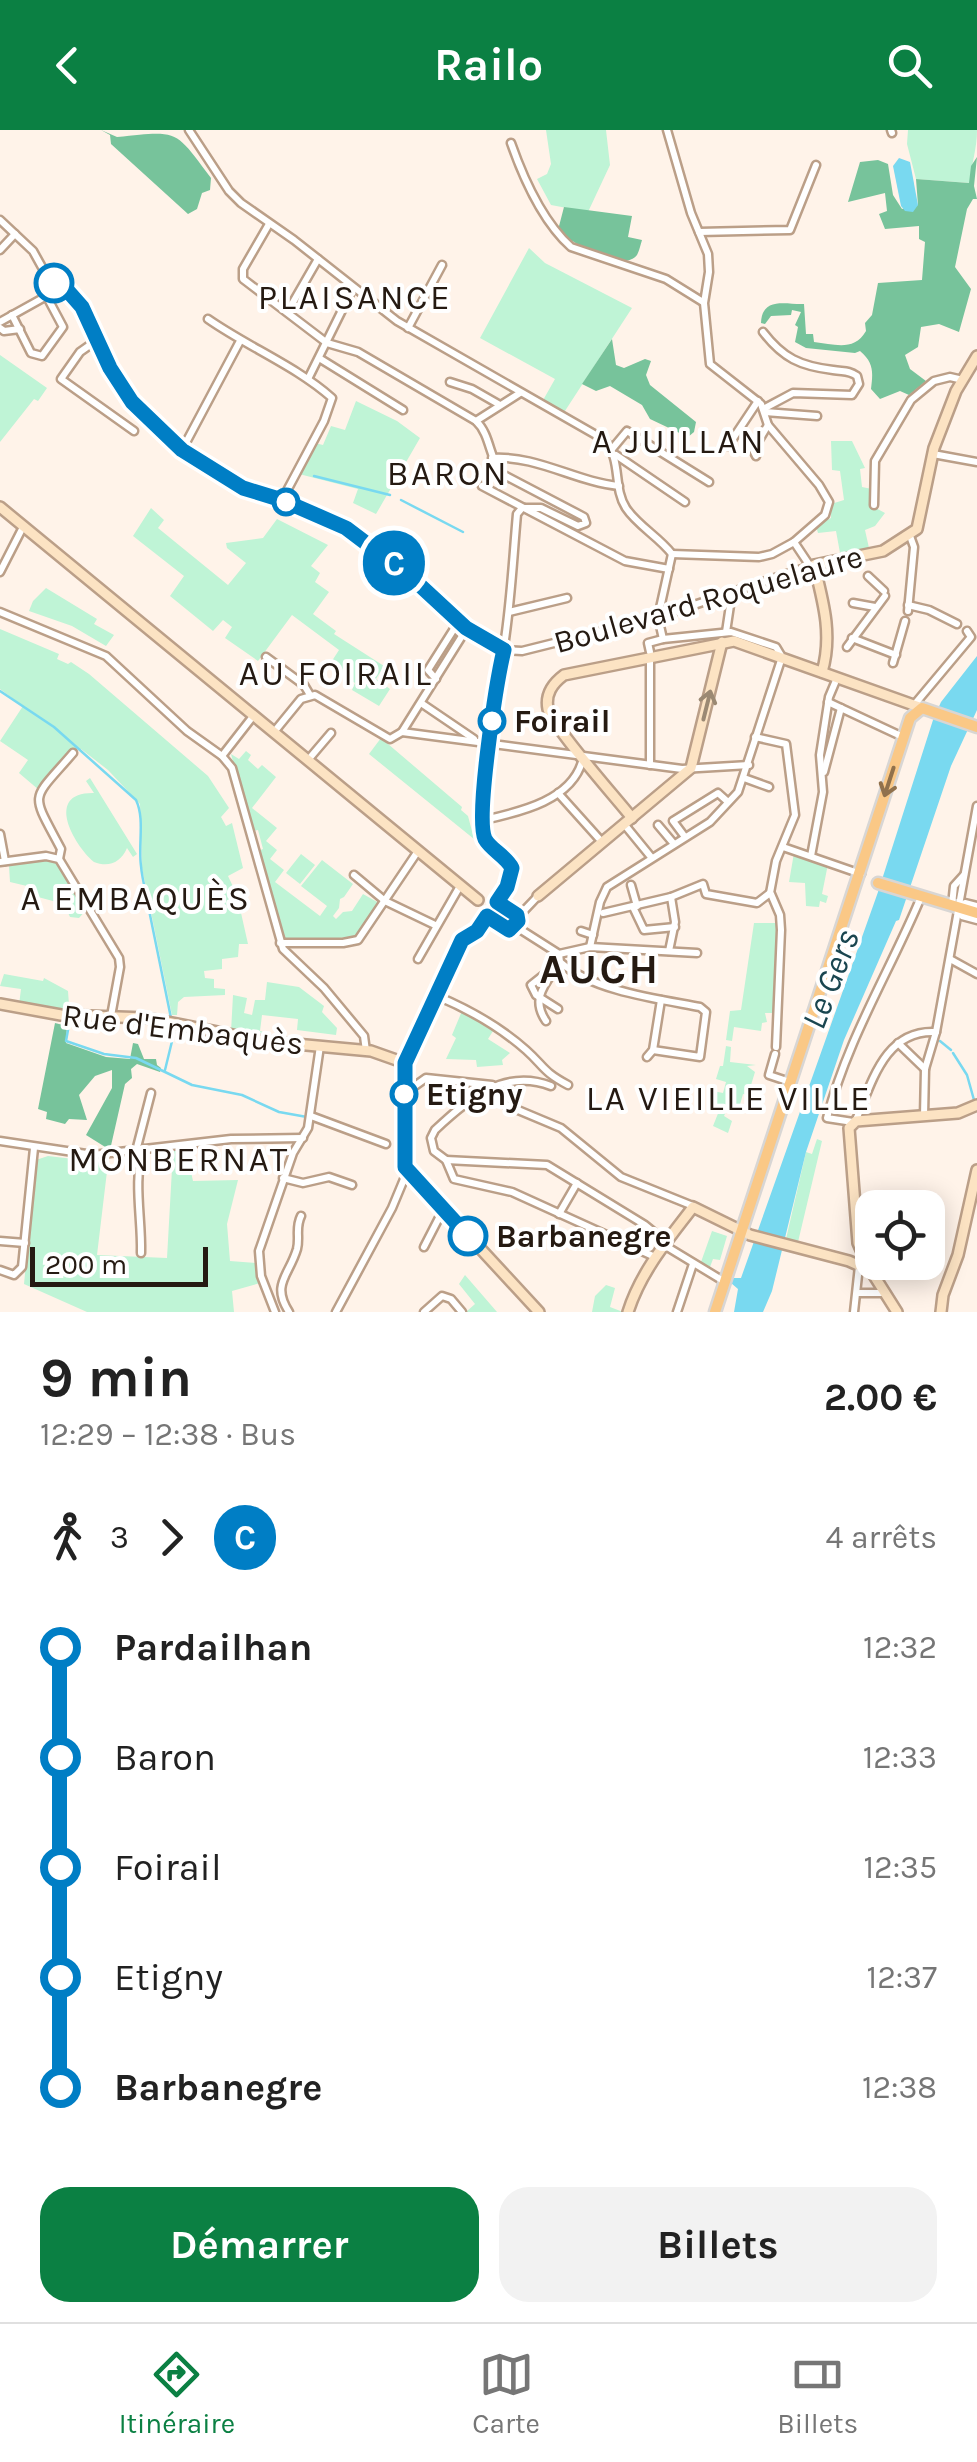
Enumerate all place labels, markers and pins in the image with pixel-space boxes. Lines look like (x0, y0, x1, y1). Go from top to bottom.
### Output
unlabelled marker (35, 264, 73, 302)
unlabelled marker (273, 489, 299, 515)
place label: Foirail (514, 703, 611, 740)
marker: Foirail (479, 708, 505, 734)
place label: Etigny (426, 1076, 523, 1113)
marker: Etigny (391, 1081, 417, 1107)
marker: Barbanegre (449, 1217, 487, 1255)
place label: Barbanegre (496, 1218, 671, 1255)

